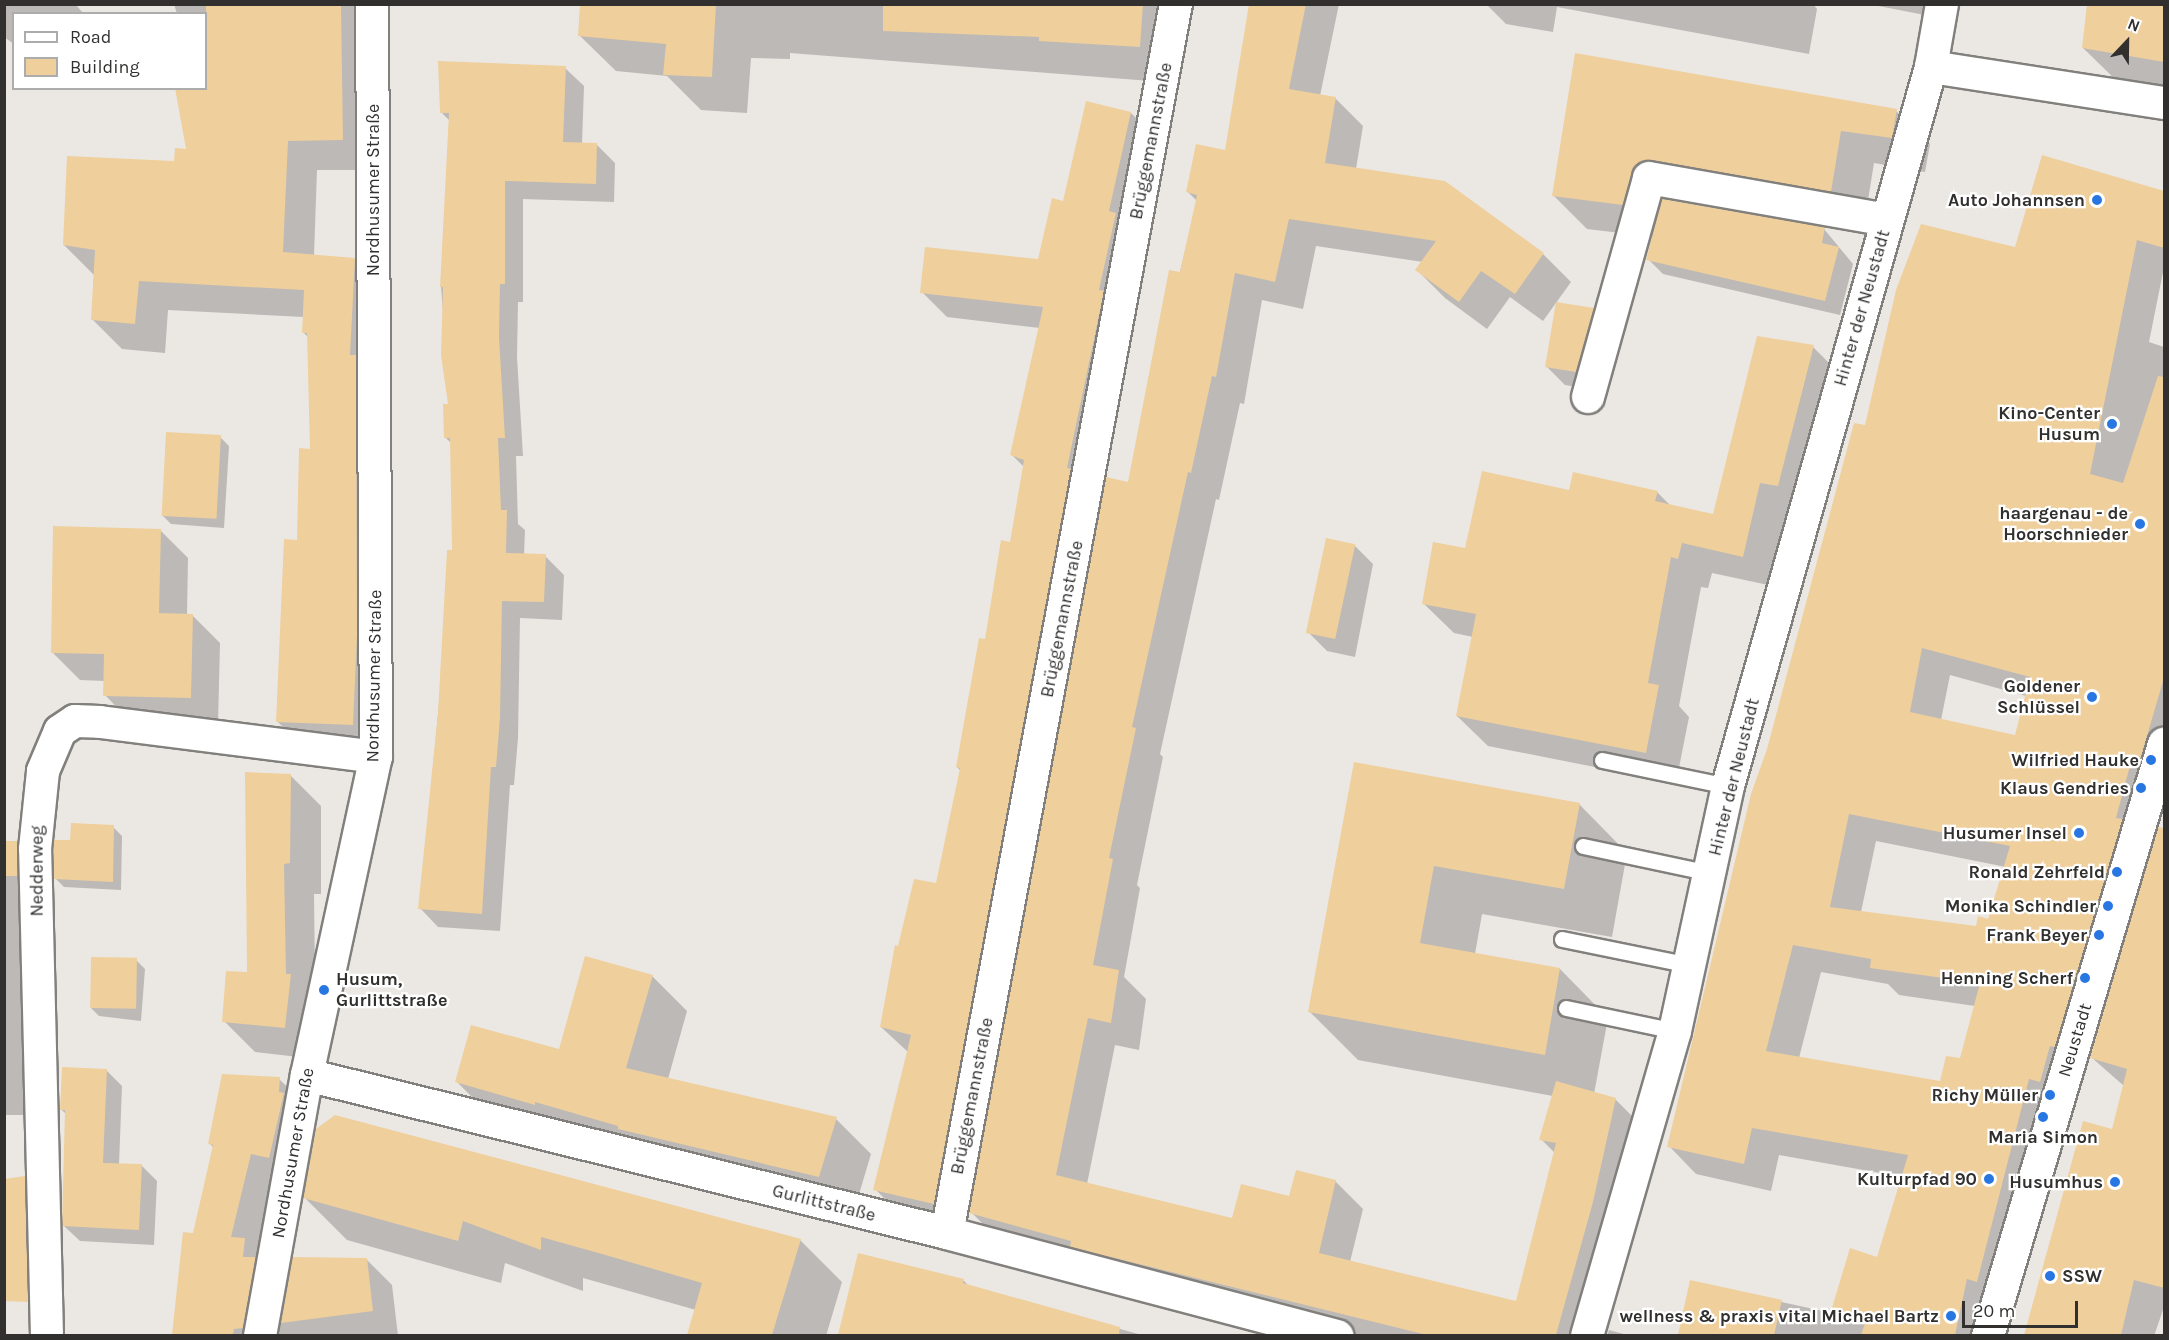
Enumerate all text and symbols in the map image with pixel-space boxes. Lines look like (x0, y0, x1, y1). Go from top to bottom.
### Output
legend (12, 12, 207, 90)
north arrow (2097, 12, 2157, 72)
text: N (2125, 14, 2143, 36)
text: Road (70, 26, 111, 48)
text: Building (70, 56, 140, 78)
street label: Brüggemannstraße (1125, 61, 1177, 221)
street label: Nordhusumer Straße (362, 104, 384, 276)
place label: Auto Johannsen (1948, 189, 2085, 211)
marker: Auto Johannsen (2090, 193, 2104, 207)
street label: Hinter der Neustadt (1829, 227, 1895, 389)
place label: Kino-Center Husum (1998, 403, 2100, 446)
marker: Kino-Center Husum (2105, 417, 2119, 431)
place label: haargenau - de Hoorschnieder (1999, 503, 2128, 546)
marker: haargenau - de Hoorschnieder (2133, 517, 2147, 531)
street label: Brüggemannstraße (1036, 539, 1088, 699)
street label: Nordhusumer Straße (362, 589, 386, 763)
place label: Goldener Schlüssel (1997, 676, 2080, 718)
marker: Goldener Schlüssel (2085, 690, 2099, 704)
street label: Hinter der Neustadt (1704, 696, 1764, 858)
place label: Wilfried Hauke (2011, 749, 2139, 771)
marker: Wilfried Hauke (2144, 753, 2158, 767)
place label: Klaus Gendries (2000, 777, 2129, 799)
marker: Klaus Gendries (2134, 781, 2148, 795)
place label: Husumer Insel (1943, 822, 2067, 844)
street label: Nedderweg (26, 825, 48, 917)
marker: Husumer Insel (2072, 826, 2086, 840)
place label: Ronald Zehrfeld (1969, 861, 2105, 883)
marker: Ronald Zehrfeld (2110, 865, 2124, 879)
place label: Monika Schindler (1945, 895, 2096, 917)
marker: Monika Schindler (2101, 899, 2115, 913)
place label: Frank Beyer (1986, 924, 2087, 946)
marker: Frank Beyer (2092, 928, 2106, 942)
place label: Henning Scherf (1941, 967, 2073, 989)
place label: Husum, Gurlittstraße (336, 969, 448, 1012)
marker: Henning Scherf (2078, 971, 2092, 985)
marker: Husum, Gurlittstraße (317, 983, 331, 997)
street label: Neustadt (2054, 1000, 2096, 1080)
street label: Brüggemannstraße (946, 1016, 998, 1176)
street label: Nordhusumer Straße (267, 1066, 319, 1240)
place label: Richy Müller (1932, 1084, 2038, 1106)
marker: Richy Müller (2043, 1088, 2057, 1102)
marker: Maria Simon (2036, 1110, 2050, 1124)
place label: Maria Simon (1988, 1126, 2098, 1148)
place label: Kulturpfad 90 (1857, 1168, 1977, 1190)
place label: Husumhus (2009, 1171, 2103, 1193)
marker: Kulturpfad 90 (1982, 1172, 1996, 1186)
marker: Husumhus (2108, 1175, 2122, 1189)
street label: Gurlittstraße (770, 1180, 878, 1226)
place label: SSW (2062, 1265, 2102, 1287)
marker: SSW (2043, 1269, 2057, 1283)
scale bar (1965, 1289, 2080, 1327)
text: 20 m (1973, 1300, 2015, 1322)
place label: wellness & praxis vital Michael Bartz (1619, 1305, 1939, 1327)
marker: wellness & praxis vital Michael Bartz (1944, 1309, 1958, 1323)

